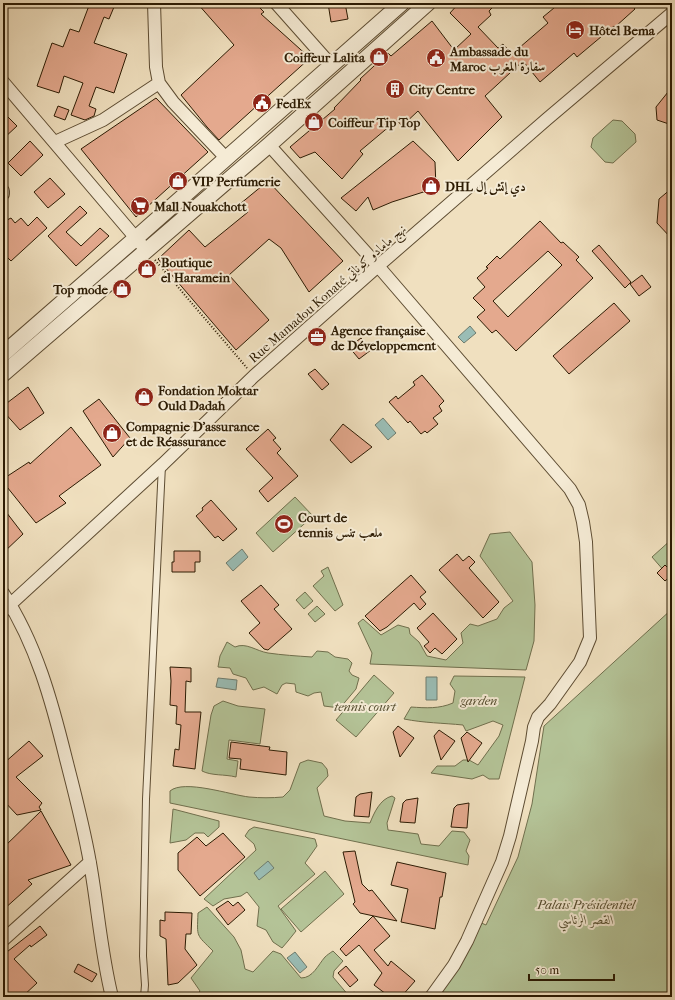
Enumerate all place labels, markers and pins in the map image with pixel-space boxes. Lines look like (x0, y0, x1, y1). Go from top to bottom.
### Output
hotel icon: Hôtel Bema (564, 19, 586, 41)
place label: Hôtel Bema (589, 23, 656, 38)
place label: Ambassade du Maroc سفارة المغرب (449, 44, 545, 75)
shop icon: Coiffeur Lalita (368, 46, 390, 68)
public building icon: Ambassade du Maroc سفارة المغرب (425, 47, 447, 69)
place label: Coiffeur Lalita (284, 50, 366, 65)
building icon: City Centre (384, 78, 406, 100)
place label: City Centre (409, 82, 475, 98)
public building icon: FedEx (251, 92, 273, 114)
place label: FedEx (275, 96, 311, 111)
shop icon: Coiffeur Tip Top (303, 111, 325, 133)
place label: Coiffeur Tip Top (328, 115, 420, 131)
shop icon: VIP Perfumerie (167, 170, 189, 192)
place label: VIP Perfumerie (191, 174, 281, 189)
shop icon: DHL دي إتش إل (420, 175, 442, 197)
place label: DHL دي إتش إل (445, 179, 526, 198)
supermarket icon: Mall Nouakchott (129, 195, 151, 217)
place label: Mall Nouakchott (153, 199, 247, 214)
place label: Boutique el Haramein (161, 255, 231, 285)
shop icon: Boutique el Haramein (136, 258, 158, 280)
shop icon: Top mode (111, 278, 133, 300)
place label: Top mode (52, 282, 109, 298)
place label: Agence française de Développement (330, 323, 436, 354)
office icon: Agence française de Développement (306, 326, 328, 348)
place label: Fondation Moktar Ould Dadah (157, 383, 259, 413)
shop icon: Fondation Moktar Ould Dadah (133, 386, 155, 408)
place label: Compagnie D'assurance et de Réassurance (126, 419, 260, 449)
shop icon: Compagnie D'assurance et de Réassurance (101, 422, 123, 444)
place label: Court de tennis ملعب تنس (297, 510, 383, 541)
sports icon: Court de tennis ملعب تنس (273, 513, 295, 535)

